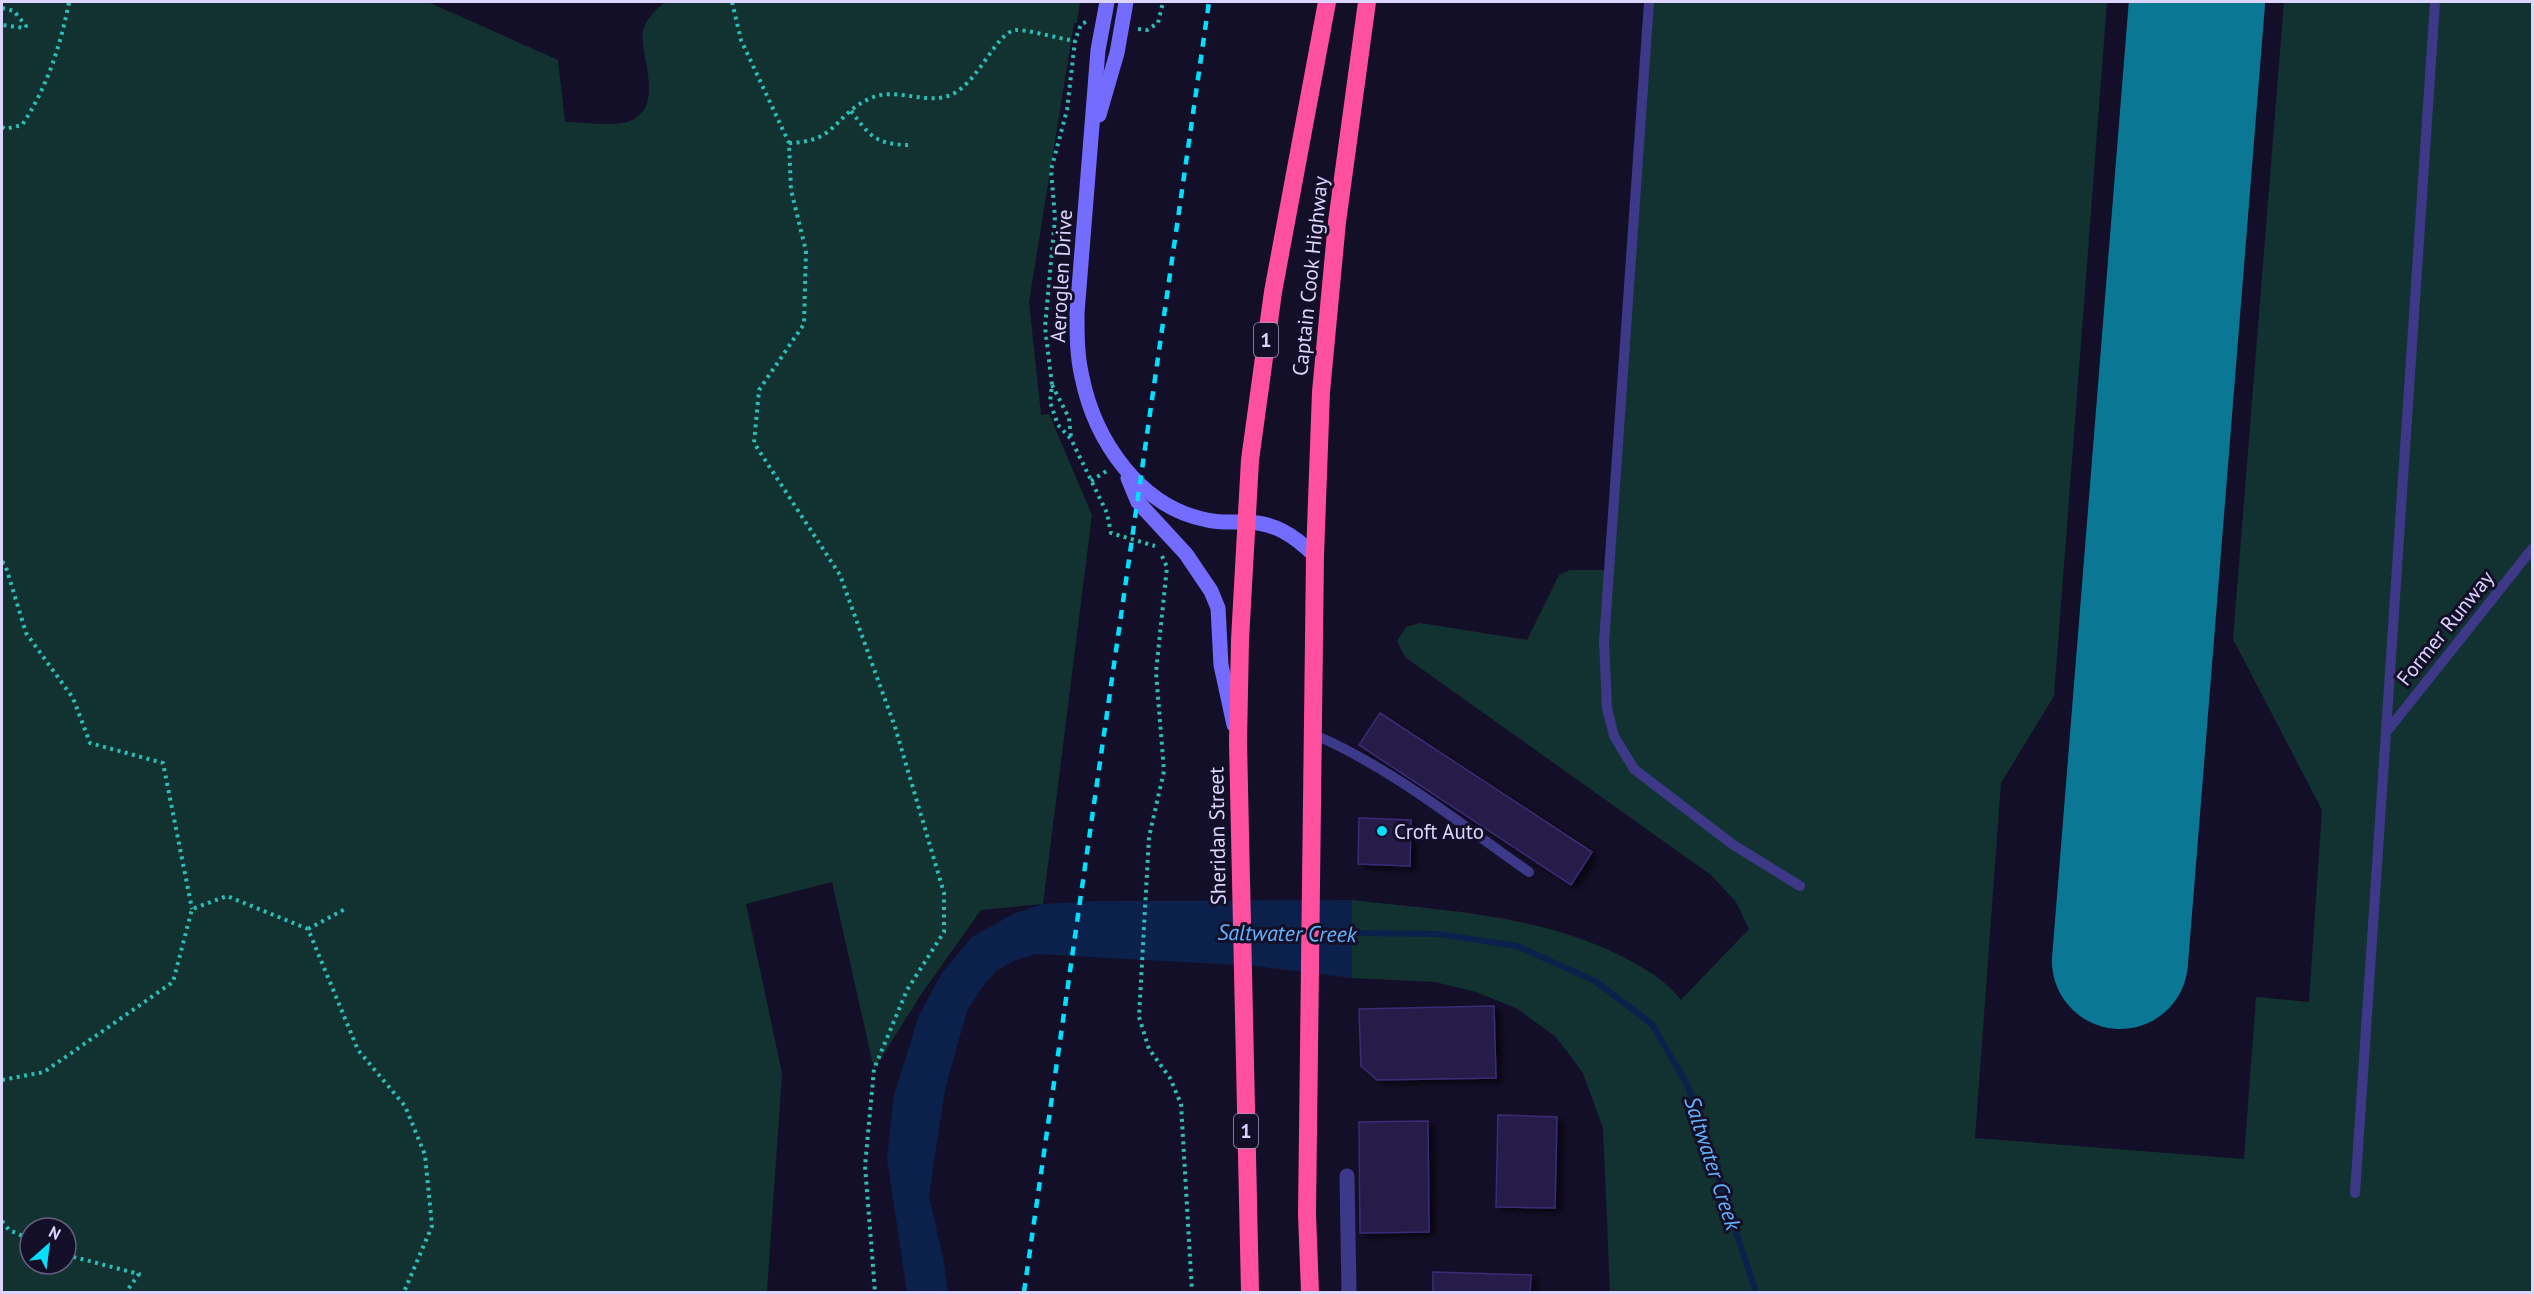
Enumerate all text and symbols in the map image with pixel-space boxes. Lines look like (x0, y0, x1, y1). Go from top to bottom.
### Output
street label: Captain Cook Highway (1286, 175, 1334, 377)
street label: Aeroglen Drive (1044, 209, 1078, 343)
road number: 1 (1254, 323, 1278, 357)
street label: Former Runway (2390, 565, 2500, 691)
street label: Sheridan Street (1202, 767, 1232, 905)
place label: Croft Auto (1394, 818, 1484, 845)
marker: Croft Auto (1375, 824, 1389, 838)
water label: Saltwater Creek (1217, 918, 1358, 948)
water label: Saltwater Creek (1678, 1092, 1748, 1235)
road number: 1 (1234, 1114, 1258, 1148)
north arrow (18, 1216, 78, 1276)
text: N (46, 1221, 64, 1244)

